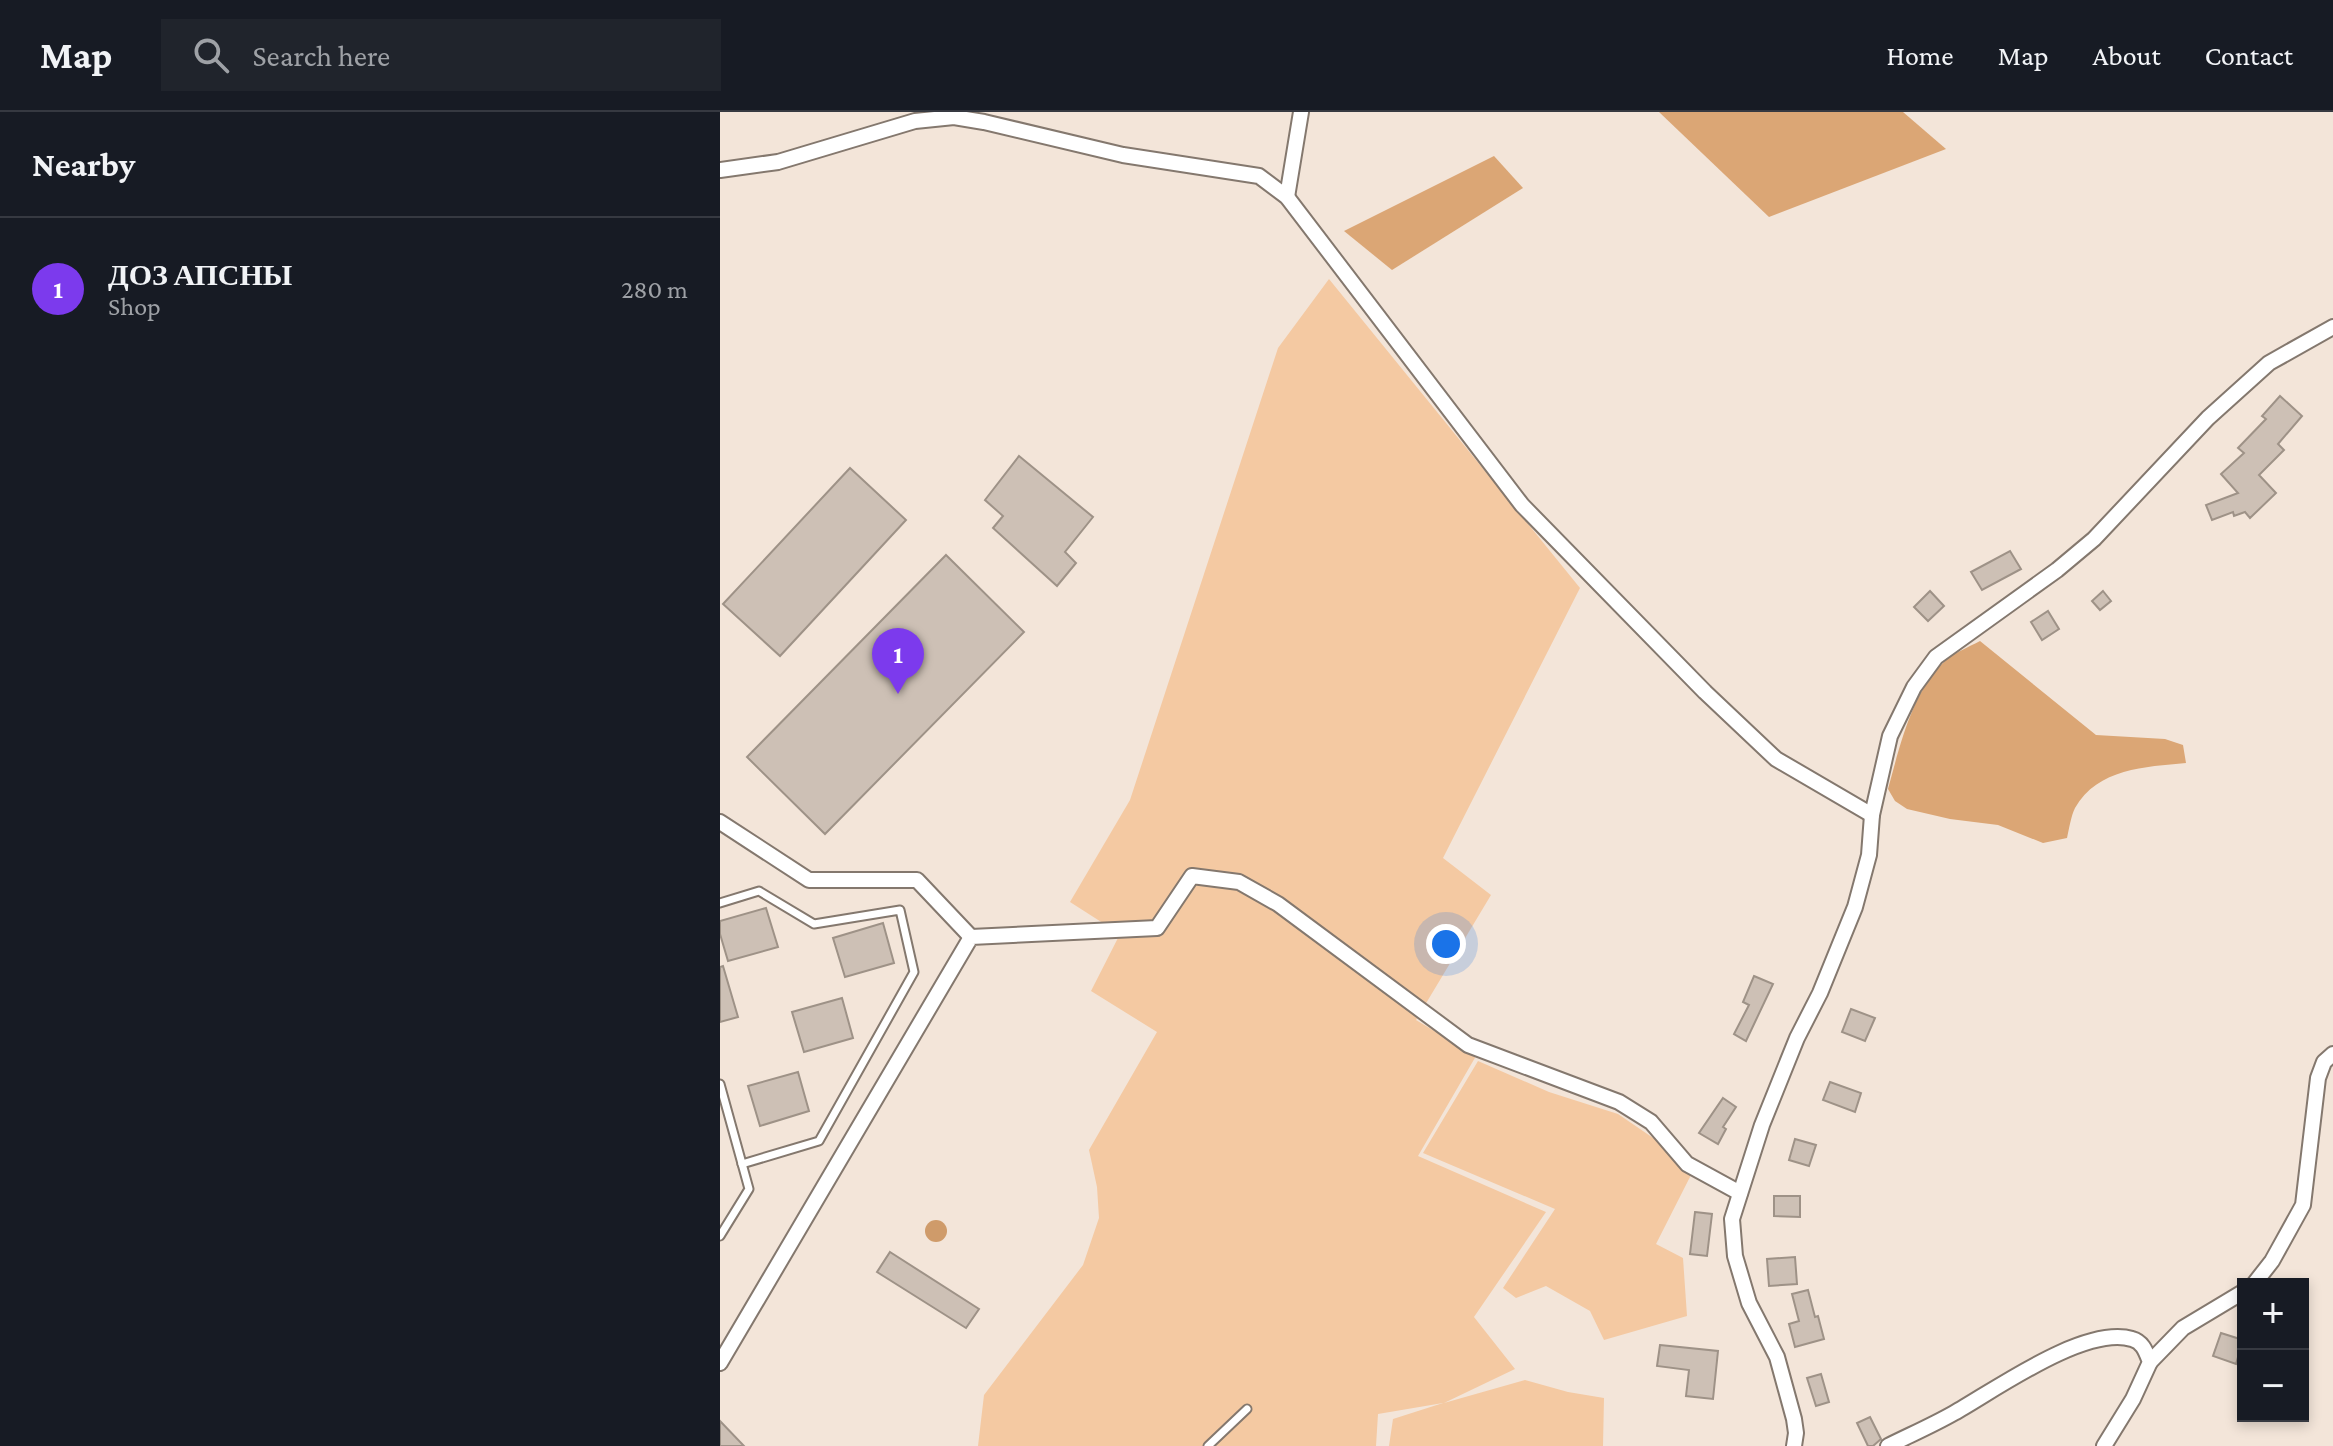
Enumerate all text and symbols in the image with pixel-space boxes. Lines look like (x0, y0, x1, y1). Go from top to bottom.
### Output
search box (161, 19, 721, 91)
icon: search (189, 33, 233, 77)
text: Map (40, 34, 113, 76)
text: Search here (253, 39, 390, 72)
text: Home (1887, 40, 1954, 71)
text: Map (1998, 40, 2049, 71)
text: About (2093, 40, 2161, 71)
text: Contact (2205, 40, 2293, 71)
text: Nearby (32, 146, 135, 183)
text: ДОЗ АПСНЫ (108, 258, 292, 291)
text: 1 (53, 275, 63, 304)
text: 280 m (621, 275, 688, 304)
text: Shop (108, 292, 161, 321)
pin: 1 (872, 628, 924, 694)
your location (1426, 924, 1466, 964)
map controls (2237, 1278, 2309, 1422)
button: + (2237, 1278, 2309, 1350)
button: − (2237, 1350, 2309, 1422)

